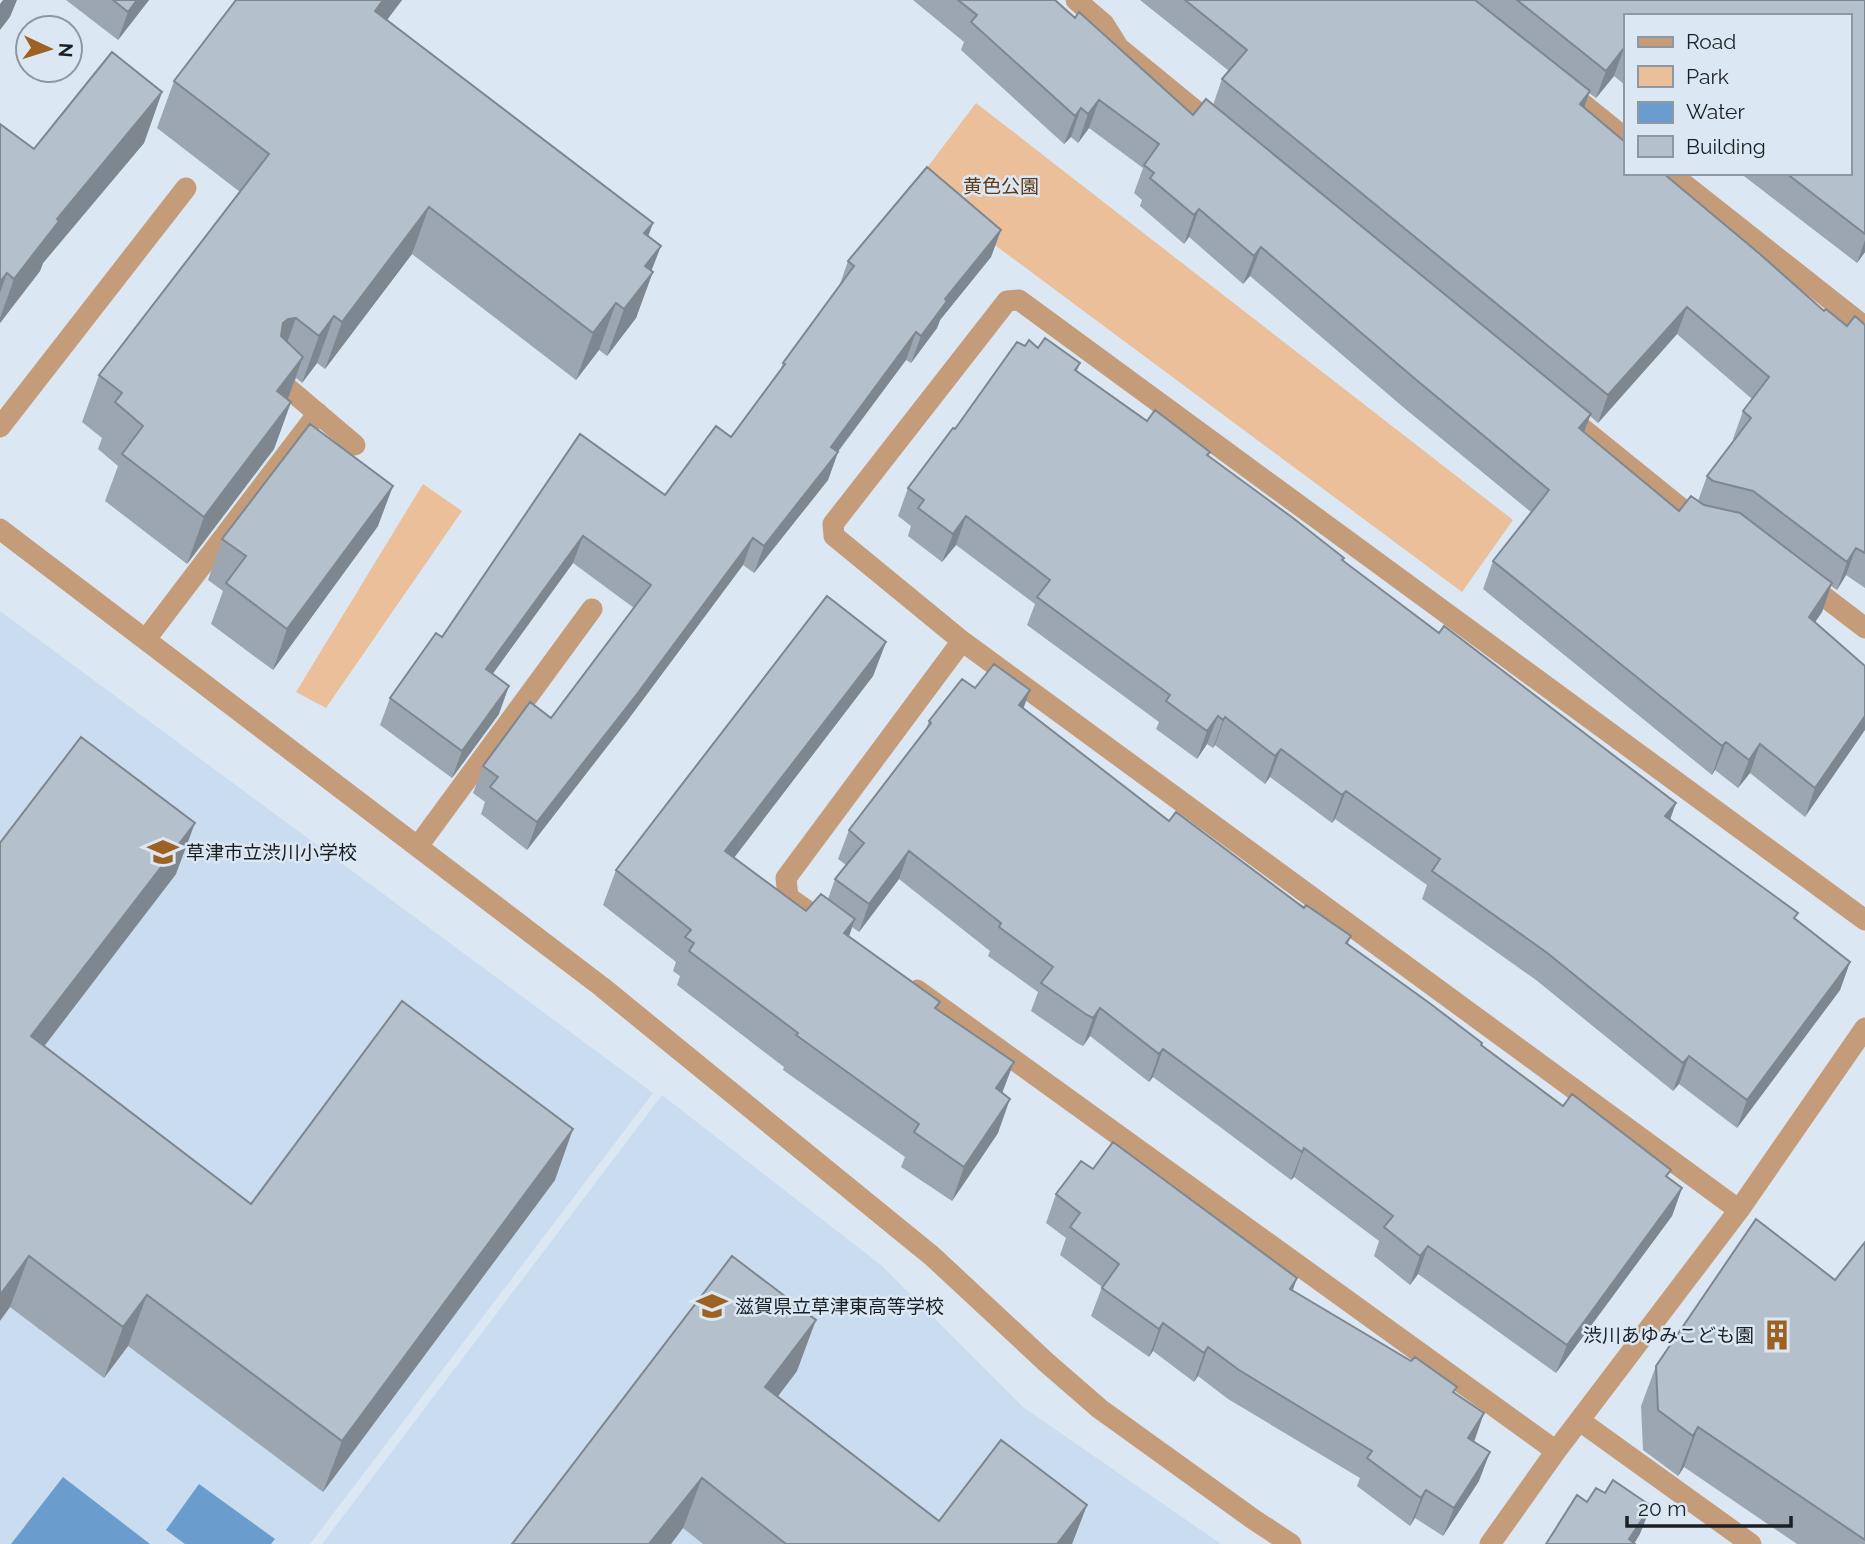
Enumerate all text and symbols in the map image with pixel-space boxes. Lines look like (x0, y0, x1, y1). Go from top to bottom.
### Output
north arrow (14, 14, 84, 84)
legend (1624, 14, 1851, 175)
text: Road (1686, 29, 1736, 54)
text: N (54, 42, 77, 58)
text: Park (1686, 64, 1729, 89)
text: Water (1686, 99, 1745, 124)
text: Building (1686, 134, 1766, 159)
park label: 黄色公園 (963, 175, 1039, 197)
school or university icon: 草津市立渋川小学校 (146, 835, 180, 869)
place label: 草津市立渋川小学校 (186, 841, 357, 863)
school or university icon: 滋賀県立草津東高等学校 (695, 1289, 729, 1323)
place label: 滋賀県立草津東高等学校 (735, 1295, 944, 1317)
building icon: 渋川あゆみこども園 (1760, 1318, 1794, 1352)
place label: 渋川あゆみこども園 (1583, 1324, 1754, 1346)
scale bar (1627, 1484, 1792, 1528)
text: 20 m (1638, 1496, 1686, 1521)

